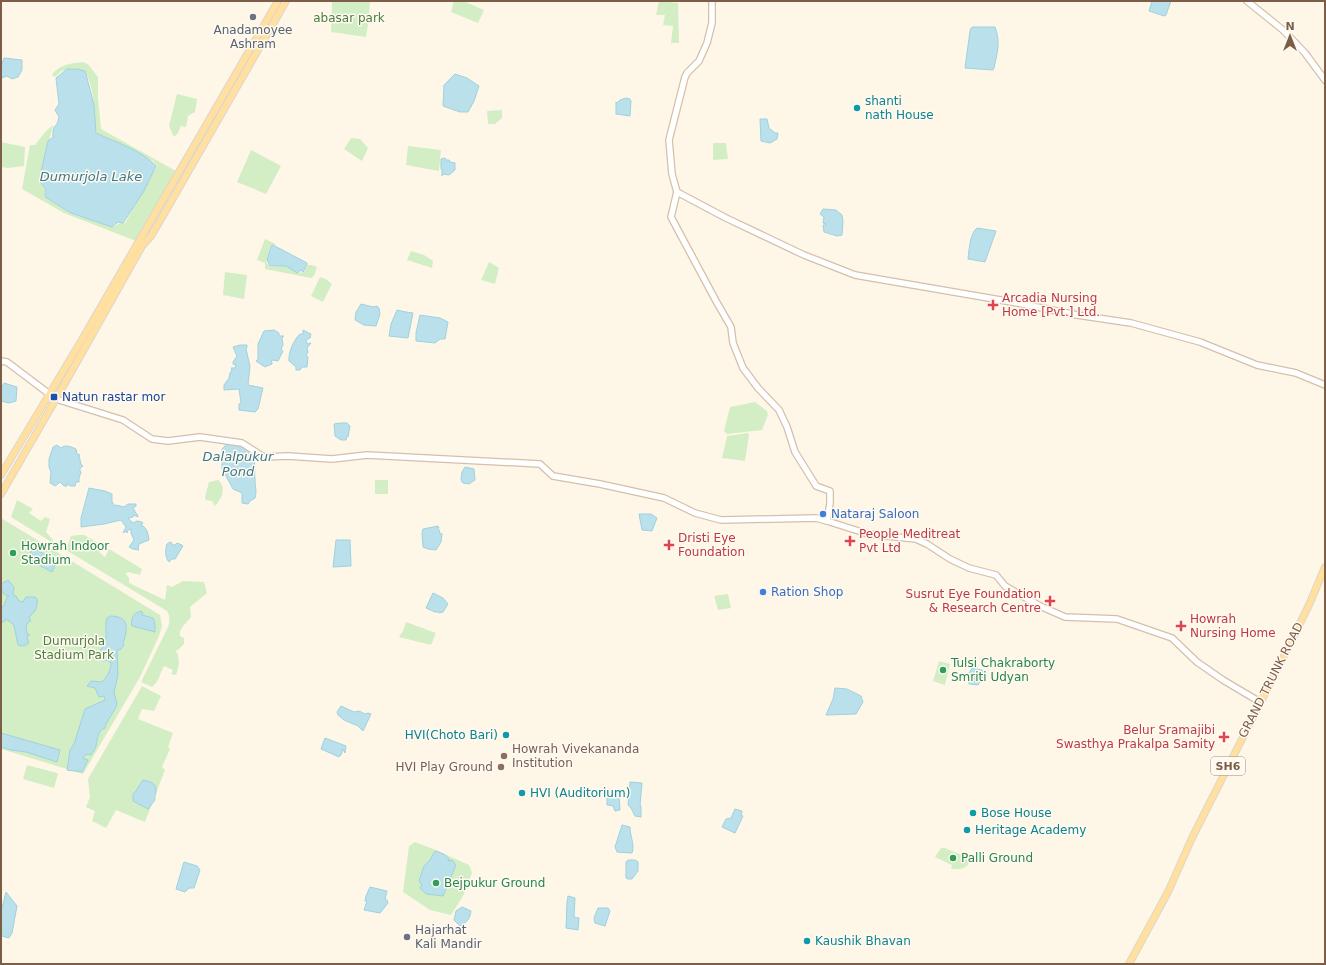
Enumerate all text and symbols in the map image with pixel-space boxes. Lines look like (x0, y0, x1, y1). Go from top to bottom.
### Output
park label: abasar park (313, 11, 385, 25)
marker: Anadamoyee Ashram (248, 12, 258, 22)
north arrow (1270, 16, 1310, 56)
text: N (1285, 20, 1295, 33)
place label: Anadamoyee Ashram (213, 23, 293, 51)
place label: shanti nath House (865, 94, 934, 122)
marker: shanti nath House (852, 103, 862, 113)
water label: Dumurjola Lake (40, 169, 142, 184)
place label: Arcadia Nursing Home [Pvt.] Ltd. (1002, 291, 1100, 319)
marker: Arcadia Nursing Home [Pvt.] Ltd. (987, 299, 999, 311)
place label: Natun rastar mor (62, 390, 165, 404)
marker: Natun rastar mor (49, 392, 59, 402)
water label: Dalalpukur Pond (203, 449, 275, 479)
place label: Nataraj Saloon (831, 507, 919, 521)
marker: Nataraj Saloon (818, 509, 828, 519)
place label: People Meditreat Pvt Ltd (859, 527, 960, 555)
place label: Dristi Eye Foundation (678, 531, 745, 559)
marker: People Meditreat Pvt Ltd (844, 535, 856, 547)
place label: Howrah Indoor Stadium (21, 539, 109, 567)
marker: Dristi Eye Foundation (663, 539, 675, 551)
marker: Howrah Indoor Stadium (8, 548, 18, 558)
place label: Ration Shop (771, 585, 843, 599)
marker: Ration Shop (758, 587, 768, 597)
place label: Susrut Eye Foundation & Research Centre (906, 587, 1041, 615)
marker: Susrut Eye Foundation & Research Centre (1044, 595, 1056, 607)
place label: Howrah Nursing Home (1190, 612, 1276, 640)
marker: Howrah Nursing Home (1175, 620, 1187, 632)
street label: GRAND TRUNK ROAD (1236, 620, 1306, 740)
park label: Dumurjola Stadium Park (34, 634, 114, 662)
place label: Tulsi Chakraborty Smriti Udyan (950, 656, 1055, 684)
marker: Tulsi Chakraborty Smriti Udyan (938, 665, 948, 675)
place label: Belur Sramajibi Swasthya Prakalpa Samity (1056, 723, 1215, 751)
place label: HVI(Choto Bari) (405, 728, 498, 742)
marker: HVI(Choto Bari) (501, 730, 511, 740)
marker: Belur Sramajibi Swasthya Prakalpa Samity (1218, 731, 1230, 743)
place label: Howrah Vivekananda Institution (512, 742, 639, 770)
marker: Howrah Vivekananda Institution (499, 751, 509, 761)
road number: SH6 (1211, 757, 1245, 775)
place label: HVI Play Ground (395, 760, 493, 774)
marker: HVI Play Ground (496, 762, 506, 772)
place label: HVI (Auditorium) (530, 786, 630, 800)
marker: HVI (Auditorium) (517, 788, 527, 798)
place label: Bose House (981, 806, 1052, 820)
marker: Bose House (968, 808, 978, 818)
place label: Heritage Academy (975, 823, 1086, 837)
marker: Heritage Academy (962, 825, 972, 835)
place label: Palli Ground (961, 851, 1033, 865)
marker: Palli Ground (948, 853, 958, 863)
place label: Bejpukur Ground (444, 876, 545, 890)
marker: Bejpukur Ground (431, 878, 441, 888)
place label: Hajarhat Kali Mandir (415, 923, 482, 951)
marker: Hajarhat Kali Mandir (402, 932, 412, 942)
place label: Kaushik Bhavan (815, 934, 911, 948)
marker: Kaushik Bhavan (802, 936, 812, 946)

